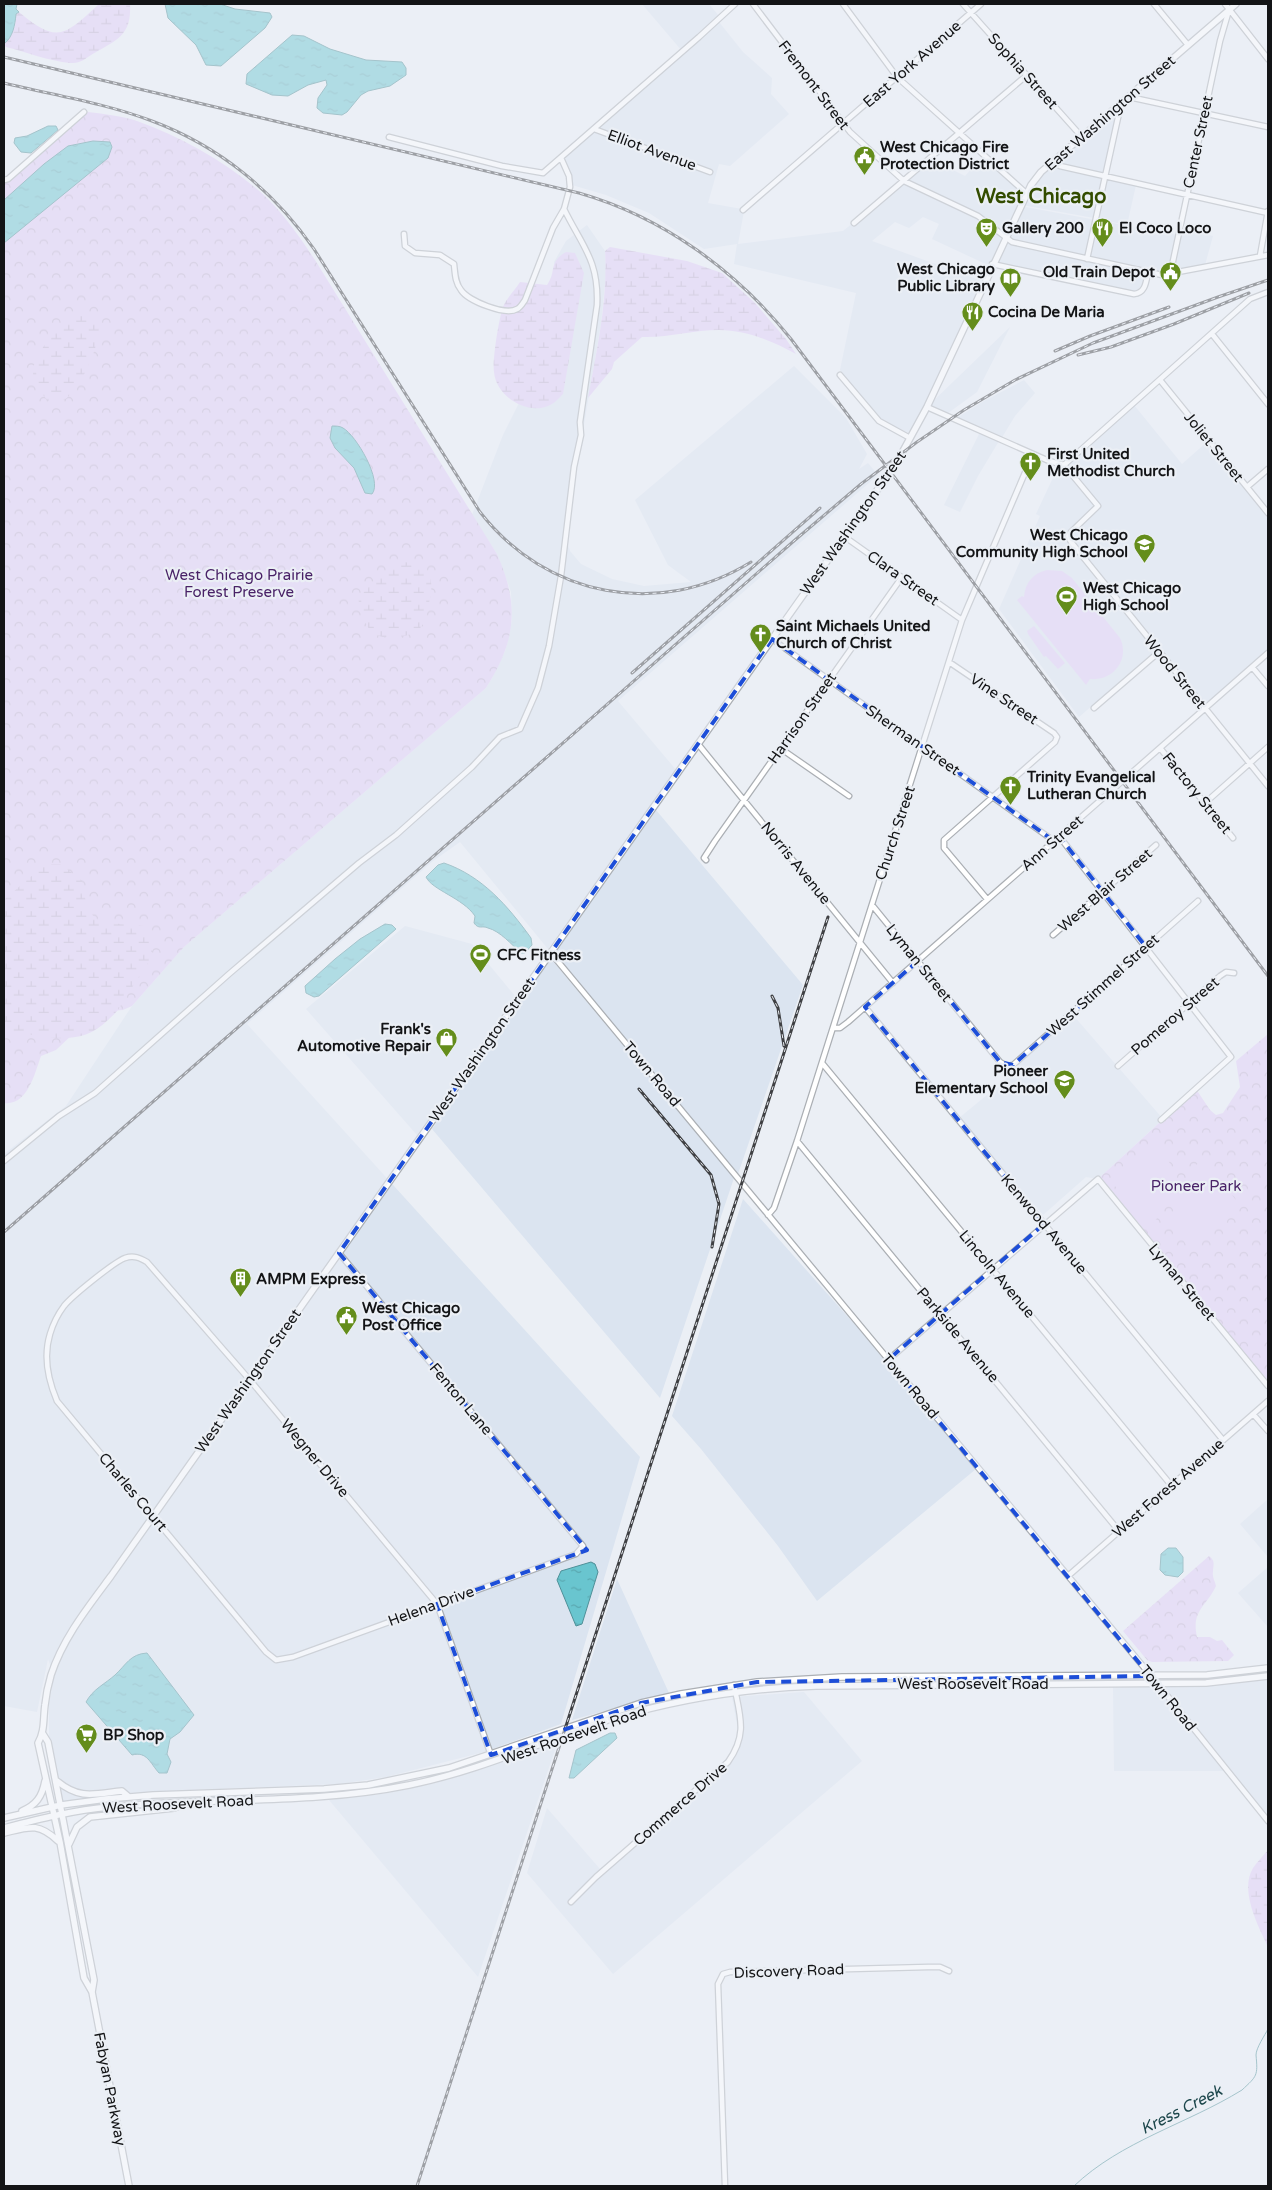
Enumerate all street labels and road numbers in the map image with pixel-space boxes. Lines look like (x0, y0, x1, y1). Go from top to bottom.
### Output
street label: East York Avenue (859, 17, 965, 111)
street label: Sophia Street (984, 29, 1062, 113)
street label: Fremont Street (775, 37, 854, 133)
street label: East Washington Street (1041, 51, 1179, 175)
street label: Center Street (1179, 94, 1217, 190)
street label: Elliot Avenue (605, 126, 699, 174)
street label: Joliet Street (1180, 408, 1248, 486)
street label: West Washington Street (796, 447, 910, 599)
street label: Clara Street (864, 547, 943, 609)
street label: Wood Street (1140, 632, 1210, 712)
street label: Harrison Street (764, 669, 840, 767)
street label: Vine Street (966, 670, 1042, 729)
street label: Sherman Street (863, 701, 964, 779)
street label: Factory Street (1159, 749, 1236, 838)
street label: Church Street (871, 783, 919, 882)
street label: Ann Street (1017, 811, 1087, 875)
street label: Norris Avenue (757, 818, 835, 908)
street label: West Blair Street (1054, 844, 1156, 936)
street label: Lyman Street (882, 920, 956, 1006)
street label: West Stimmel Street (1043, 930, 1163, 1040)
street label: Pomeroy Street (1127, 973, 1223, 1059)
street label: West Washington Street (425, 974, 539, 1126)
street label: Town Road (619, 1038, 685, 1110)
street label: Kenwood Avenue (997, 1170, 1091, 1278)
street label: Lincoln Avenue (955, 1226, 1039, 1322)
street label: Lyman Street (1145, 1240, 1220, 1324)
street label: Parkside Avenue (913, 1284, 1003, 1386)
street label: West Washington Street (191, 1305, 305, 1457)
street label: Town Road (877, 1350, 943, 1422)
street label: Fenton Lane (426, 1359, 496, 1439)
street label: Wegner Drive (277, 1415, 353, 1501)
street label: West Forest Avenue (1109, 1435, 1227, 1541)
street label: Charles Court (95, 1449, 171, 1535)
street label: Helena Drive (386, 1582, 476, 1630)
street label: Town Road (1136, 1661, 1200, 1735)
street label: West Roosevelt Road (897, 1675, 1049, 1693)
street label: West Roosevelt Road (499, 1702, 649, 1768)
street label: Commerce Drive (630, 1758, 730, 1850)
street label: West Roosevelt Road (102, 1791, 254, 1817)
street label: Discovery Road (733, 1960, 845, 1982)
street label: Fabyan Parkway (90, 2031, 130, 2147)

